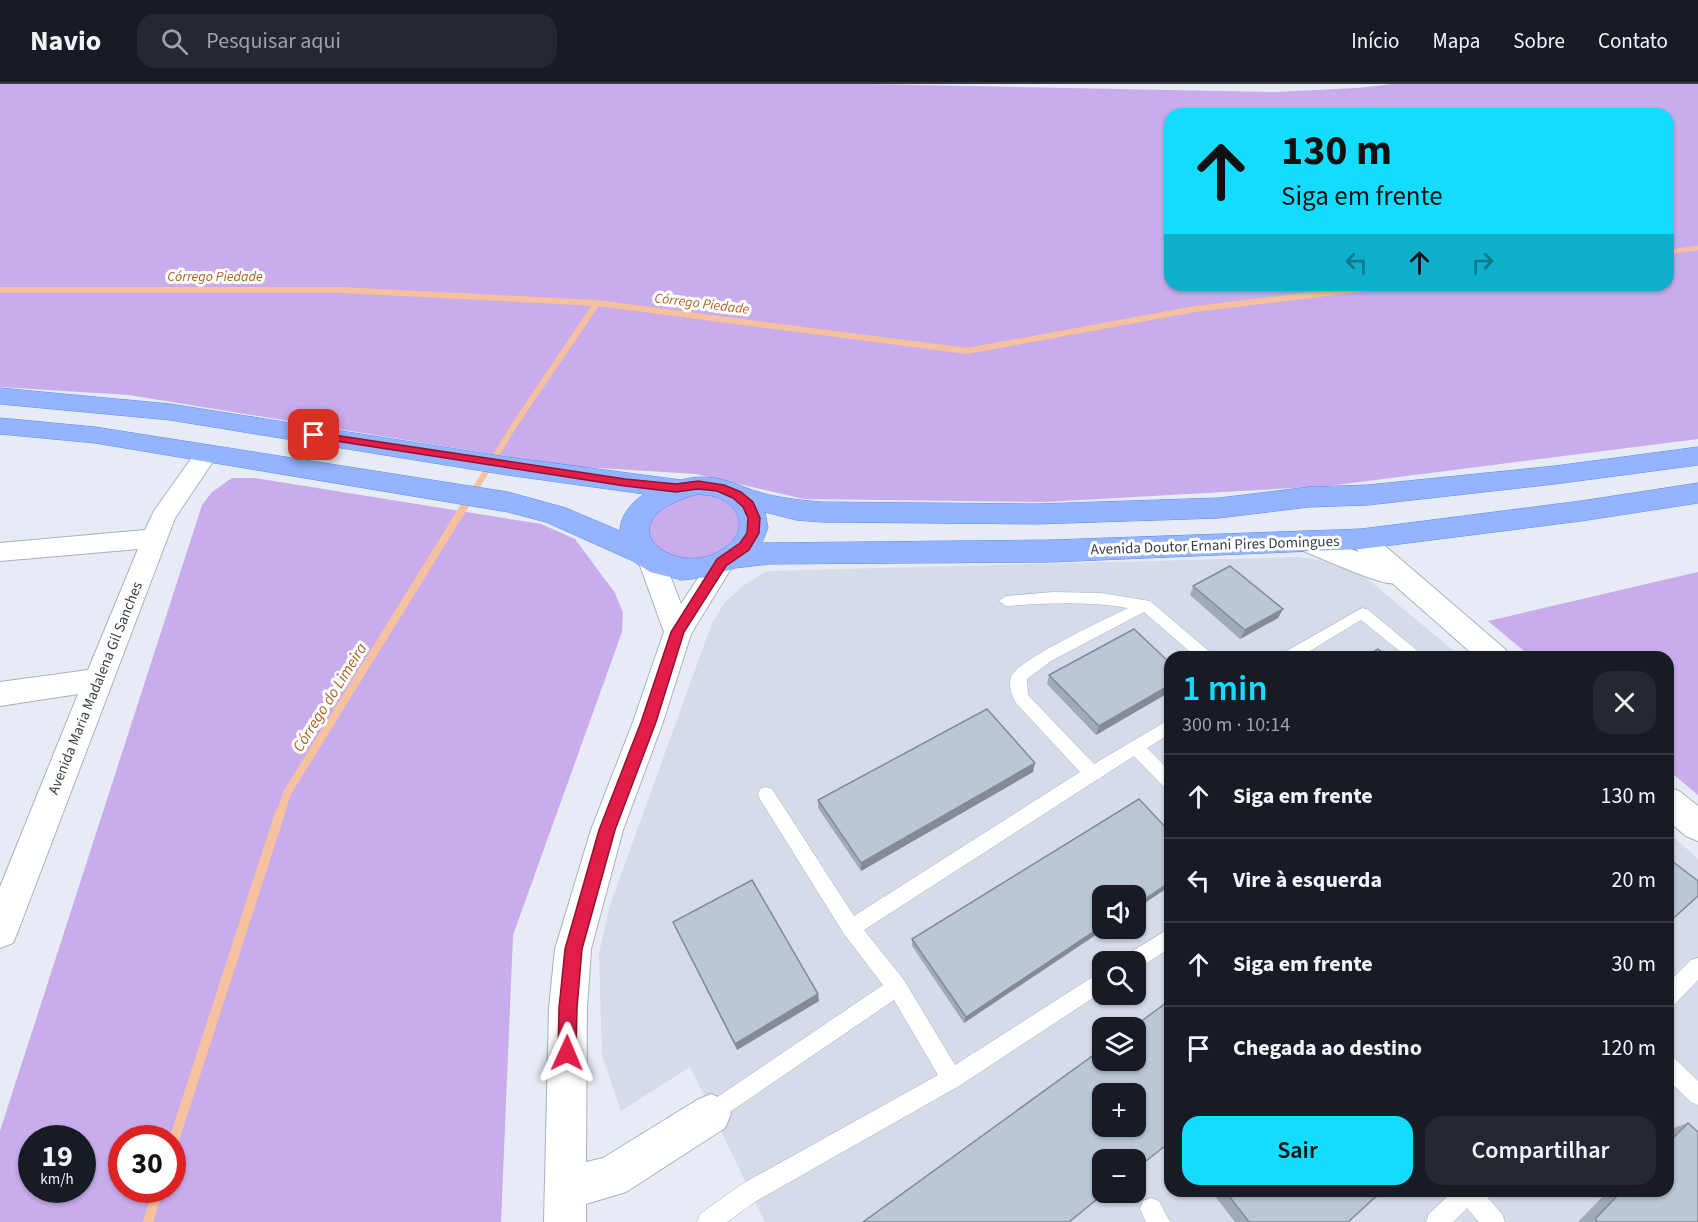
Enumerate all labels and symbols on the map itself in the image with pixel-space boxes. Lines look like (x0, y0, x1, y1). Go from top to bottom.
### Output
water label: Córrego Piedade (167, 267, 263, 287)
water label: Córrego Piedade (653, 288, 751, 320)
pin (288, 409, 339, 460)
street label: Avenida Doutor Ernani Pires Domingues (1090, 531, 1340, 560)
street label: Avenida Maria Madalena Gil Sanches (43, 579, 148, 798)
water label: Córrego do Limeira (287, 638, 372, 756)
position arrow (535, 1021, 599, 1085)
speed limit sign: 30 (108, 1125, 186, 1203)

